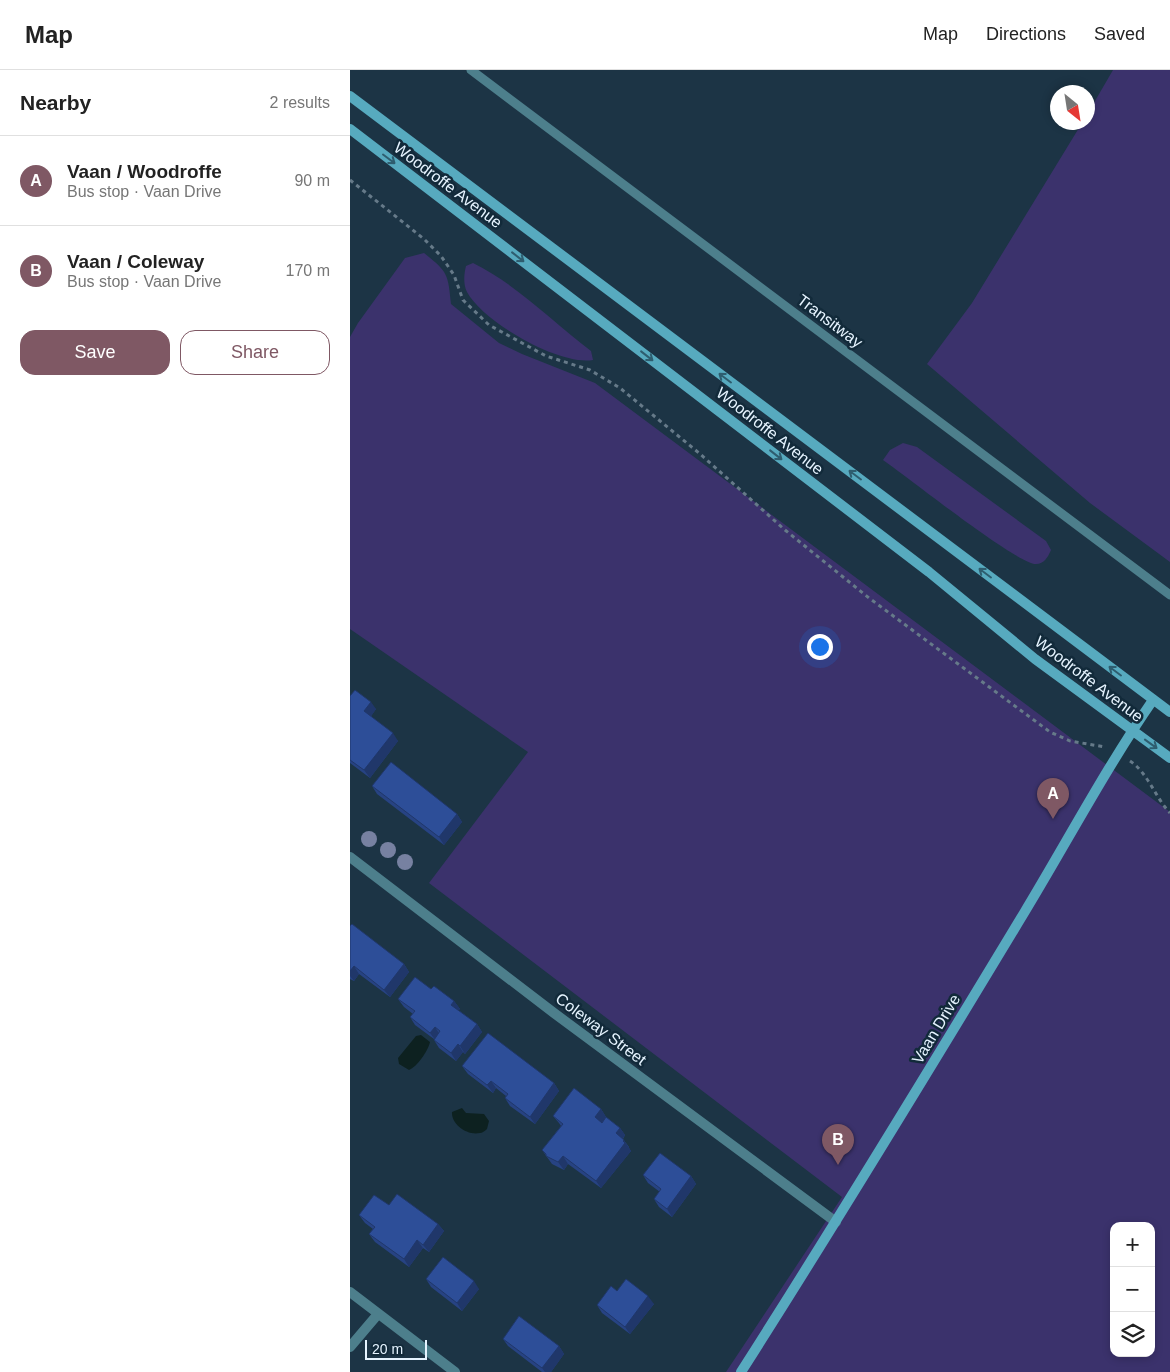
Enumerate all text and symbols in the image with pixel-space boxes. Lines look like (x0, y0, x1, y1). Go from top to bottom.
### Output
text: Map (25, 21, 73, 48)
text: Map (923, 24, 958, 44)
text: Directions (986, 24, 1066, 44)
text: Saved (1094, 24, 1145, 44)
north arrow (1050, 85, 1095, 130)
text: Nearby (20, 91, 91, 114)
text: 2 results (270, 94, 330, 111)
street label: Woodroffe Avenue (391, 139, 505, 231)
one-way arrow (382, 153, 395, 164)
text: Vaan / Woodroffe (67, 161, 222, 182)
text: A (30, 172, 42, 189)
text: 90 m (294, 172, 330, 189)
text: Bus stop · Vaan Drive (67, 183, 221, 200)
text: Vaan / Coleway (67, 251, 204, 272)
one-way arrow (511, 252, 525, 262)
text: B (30, 262, 42, 279)
text: 170 m (286, 262, 330, 279)
text: Bus stop · Vaan Drive (67, 273, 221, 290)
street label: Transitway (794, 291, 866, 351)
button: Save (20, 330, 170, 375)
button: Share (180, 330, 330, 375)
one-way arrow (640, 351, 654, 361)
one-way arrow (718, 373, 732, 383)
street label: Woodroffe Avenue (713, 384, 827, 478)
one-way arrow (769, 450, 783, 460)
one-way arrow (849, 470, 862, 481)
one-way arrow (978, 568, 992, 578)
street label: Woodroffe Avenue (1032, 633, 1146, 725)
your location (807, 634, 833, 660)
one-way arrow (1108, 665, 1121, 676)
one-way arrow (1144, 739, 1158, 749)
pin: A (1037, 778, 1069, 819)
street label: Coleway Street (553, 990, 650, 1069)
street label: Vaan Drive (909, 991, 963, 1067)
pin: B (822, 1124, 854, 1165)
map controls (1110, 1222, 1155, 1357)
button: + (1110, 1222, 1155, 1267)
button: − (1110, 1267, 1155, 1312)
button: layers (1110, 1312, 1155, 1357)
scale bar (365, 1337, 428, 1360)
text: 20 m (372, 1341, 403, 1357)

